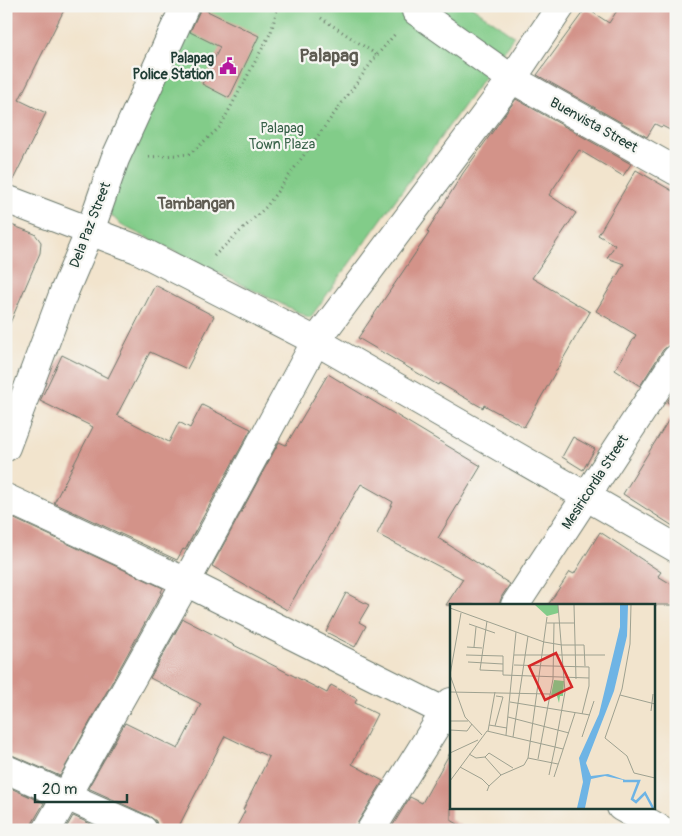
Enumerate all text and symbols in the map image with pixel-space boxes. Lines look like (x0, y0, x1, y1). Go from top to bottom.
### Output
district label: Palapag (299, 44, 359, 68)
place label: Palapag Police Station (133, 50, 214, 83)
public building icon: Palapag Police Station (218, 56, 238, 76)
street label: Buenvista Street (547, 94, 641, 156)
park label: Palapag Town Plaza (249, 120, 315, 153)
street label: Dela Paz Street (66, 179, 114, 270)
district label: Tambangan (156, 194, 235, 214)
street label: Mesiricordia Street (558, 431, 632, 533)
inset map (450, 604, 654, 808)
scale bar (35, 771, 128, 803)
text: 20 m (42, 780, 77, 799)

